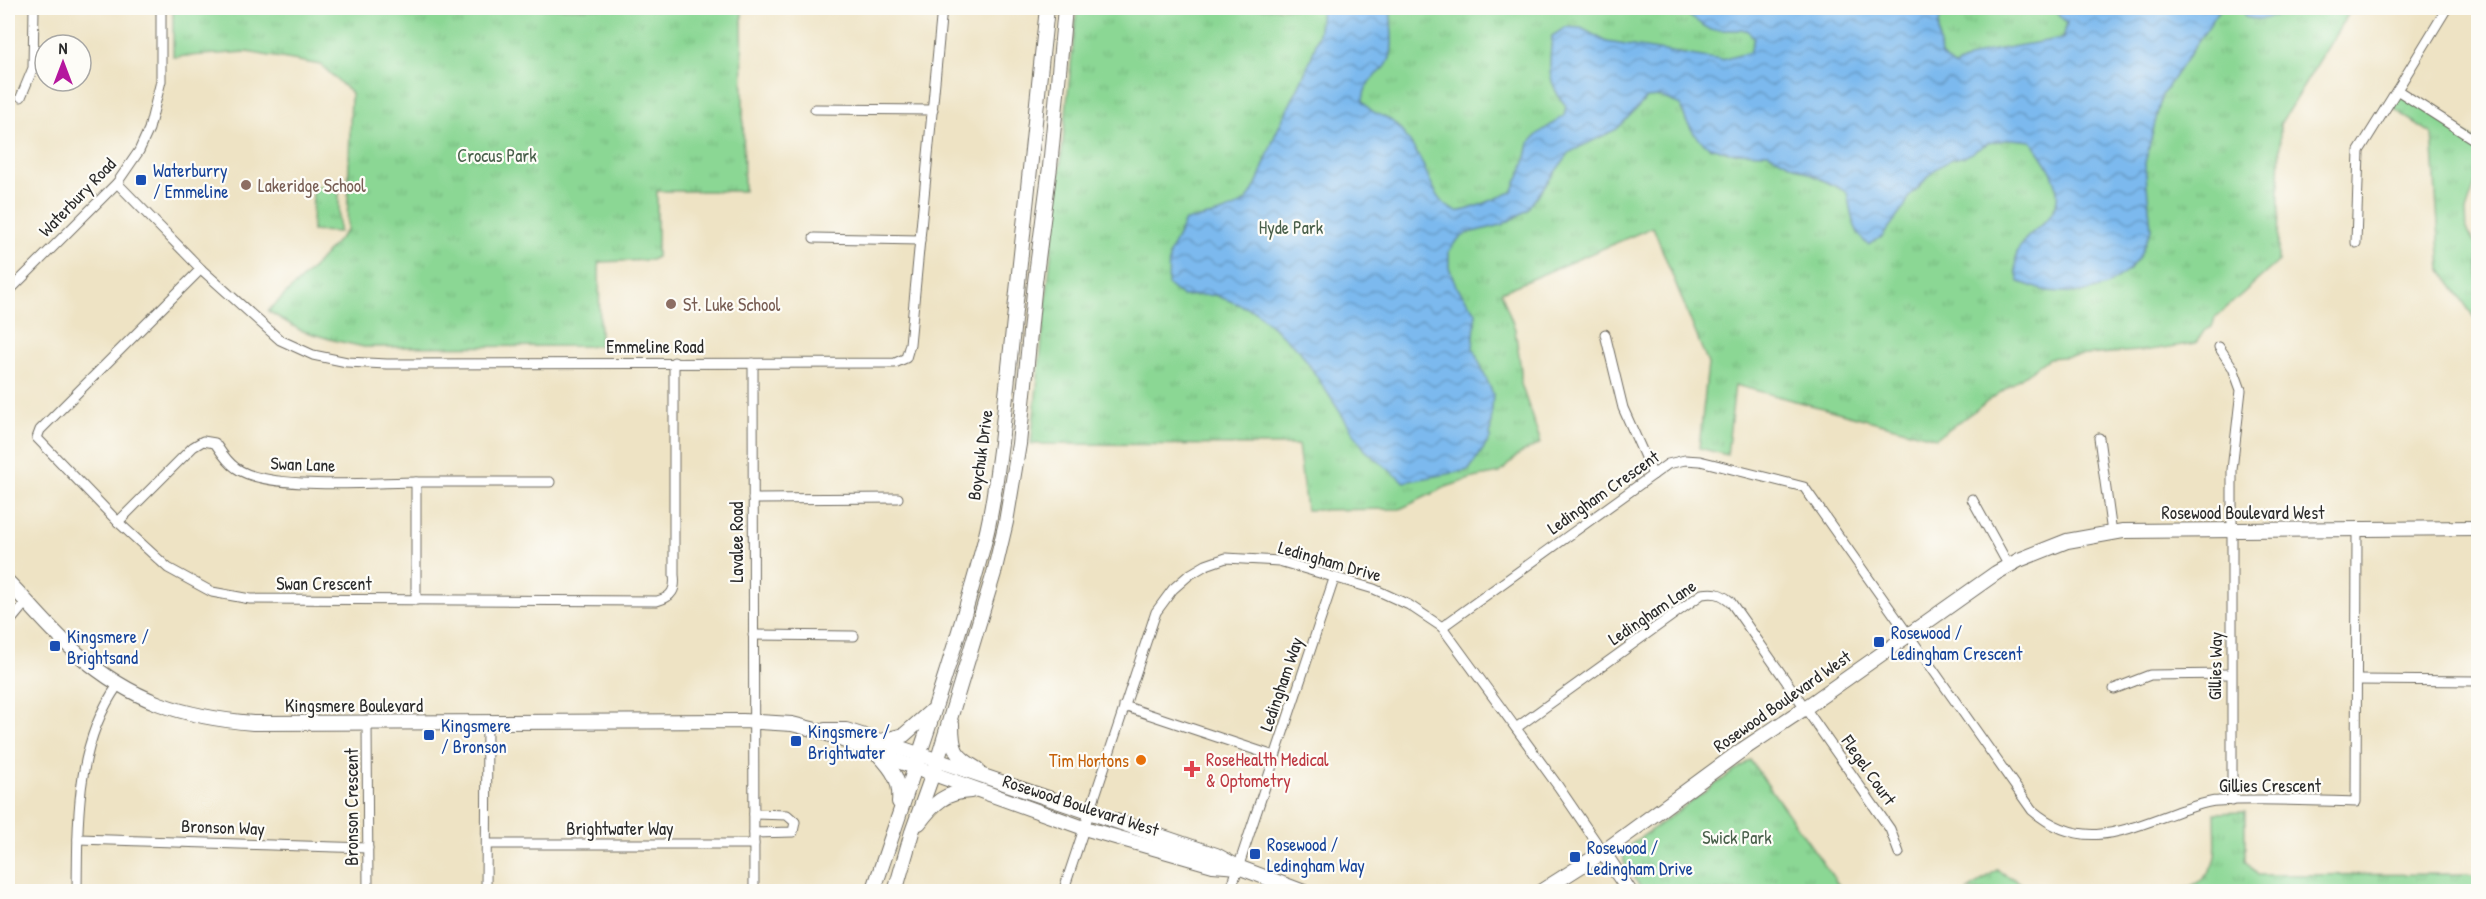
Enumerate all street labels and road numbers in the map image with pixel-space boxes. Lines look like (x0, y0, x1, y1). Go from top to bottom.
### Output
street label: Waterbury Road (33, 152, 121, 242)
street label: Emmeline Road (606, 334, 704, 359)
street label: Boychuk Drive (961, 408, 999, 502)
street label: Ledingham Crescent (1542, 444, 1665, 540)
street label: Swan Lane (270, 450, 336, 478)
street label: Rosewood Boulevard West (2162, 500, 2325, 525)
street label: Lavalee Road (724, 502, 749, 582)
street label: Ledingham Drive (1276, 534, 1384, 588)
street label: Swan Crescent (276, 571, 372, 596)
street label: Ledingham Lane (1603, 573, 1701, 651)
street label: Gillies Way (2202, 631, 2228, 700)
street label: Ledingham Way (1253, 633, 1309, 734)
street label: Rosewood Boulevard West (1708, 644, 1856, 758)
street label: Kingsmere Boulevard (285, 693, 423, 718)
street label: Flegel Court (1835, 729, 1903, 811)
street label: Bronson Crescent (339, 748, 364, 866)
street label: Rosewood Boulevard West (1000, 768, 1163, 842)
street label: Gillies Crescent (2219, 773, 2322, 798)
street label: Bronson Way (181, 813, 266, 841)
street label: Brightwater Way (566, 816, 674, 841)

